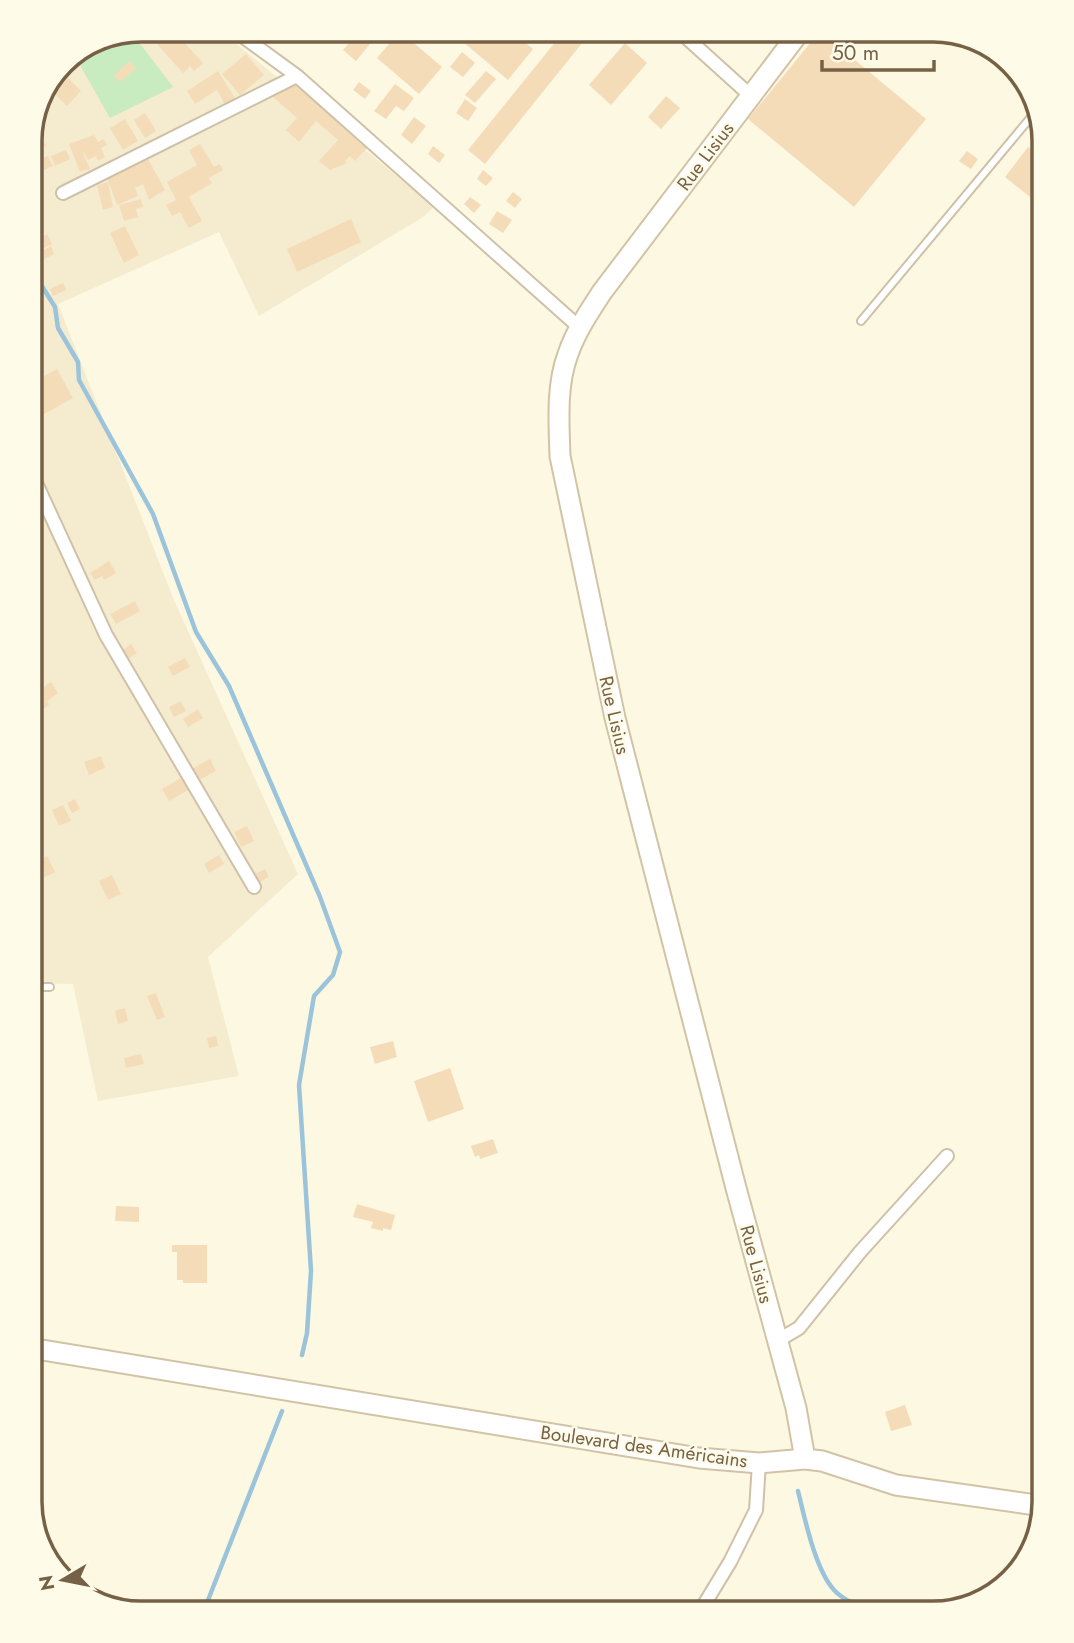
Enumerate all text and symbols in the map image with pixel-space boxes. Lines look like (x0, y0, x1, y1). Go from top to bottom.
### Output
scale bar (822, 28, 934, 72)
text: 50 m (832, 38, 879, 68)
street label: Rue Lisius (671, 116, 740, 196)
street label: Rue Lisius (592, 673, 637, 757)
street label: Rue Lisius (733, 1222, 780, 1307)
street label: Boulevard des Américains (539, 1419, 749, 1474)
north arrow (28, 1545, 98, 1615)
text: N (32, 1573, 61, 1593)

